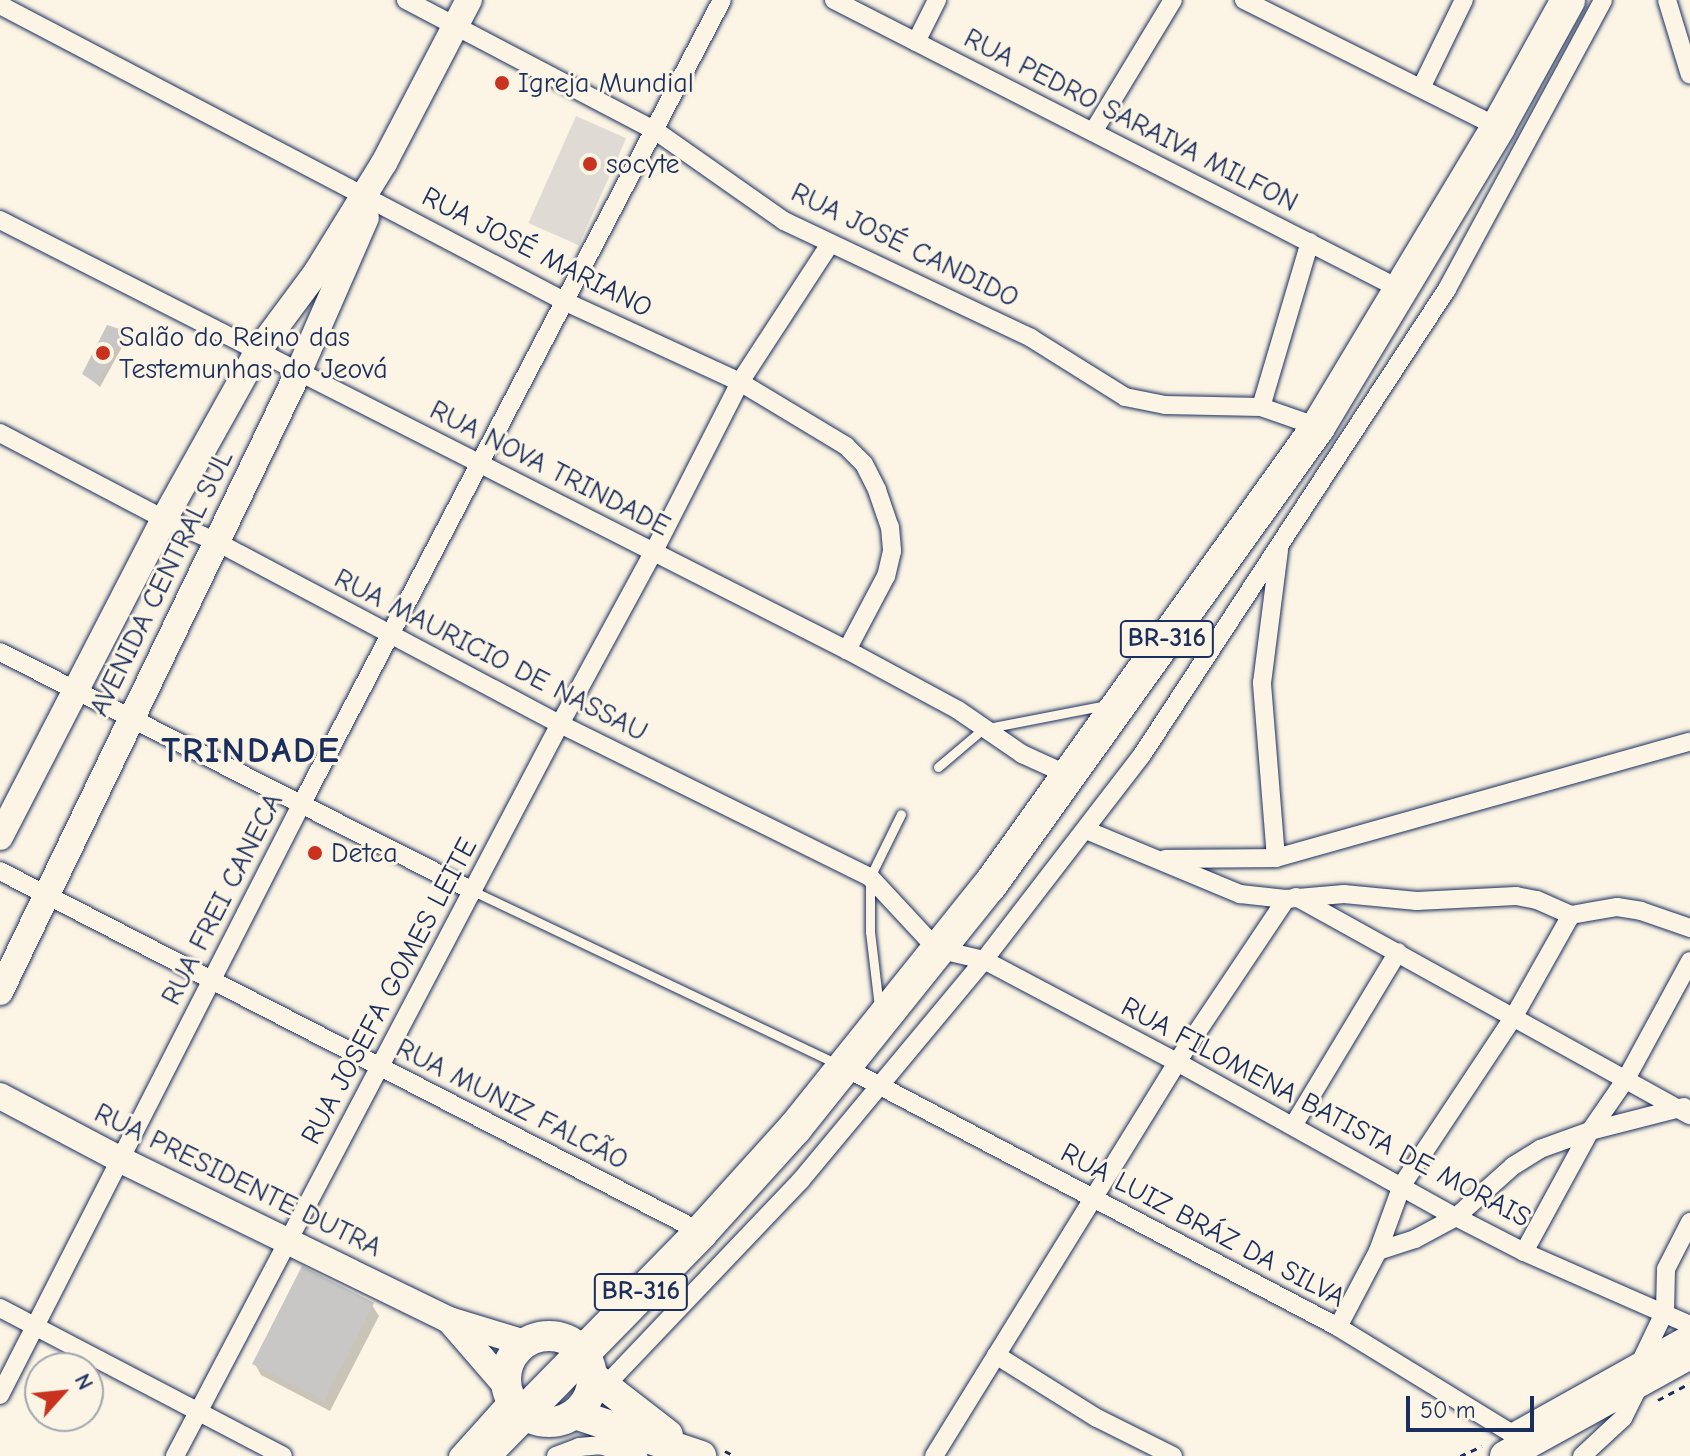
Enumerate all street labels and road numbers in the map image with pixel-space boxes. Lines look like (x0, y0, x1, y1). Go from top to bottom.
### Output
street label: RUA PEDRO SARAIVA MILFON (958, 21, 1304, 219)
street label: RUA JOSÉ CANDIDO (786, 175, 1024, 315)
street label: RUA JOSÉ MARIANO (416, 179, 658, 325)
street label: RUA NOVA TRINDADE (424, 393, 676, 543)
street label: AVENIDA CENTRAL SUL (82, 445, 240, 721)
street label: RUA MAURICIO DE NASSAU (329, 561, 653, 749)
road number: BR-316 (1119, 617, 1215, 661)
street label: RUA FREI CANECA (154, 787, 290, 1011)
street label: RUA JOSEFA GOMES LEITE (294, 832, 484, 1150)
street label: RUA FILOMENA BATISTA DE MORAIS (1116, 989, 1536, 1235)
street label: RUA MUNIZ FALCÃO (390, 1031, 634, 1177)
street label: RUA PRESIDENTE DUTRA (89, 1096, 387, 1264)
street label: RUA LUIZ BRÁZ DA SILVA (1055, 1136, 1351, 1314)
road number: BR-316 (593, 1270, 689, 1314)

